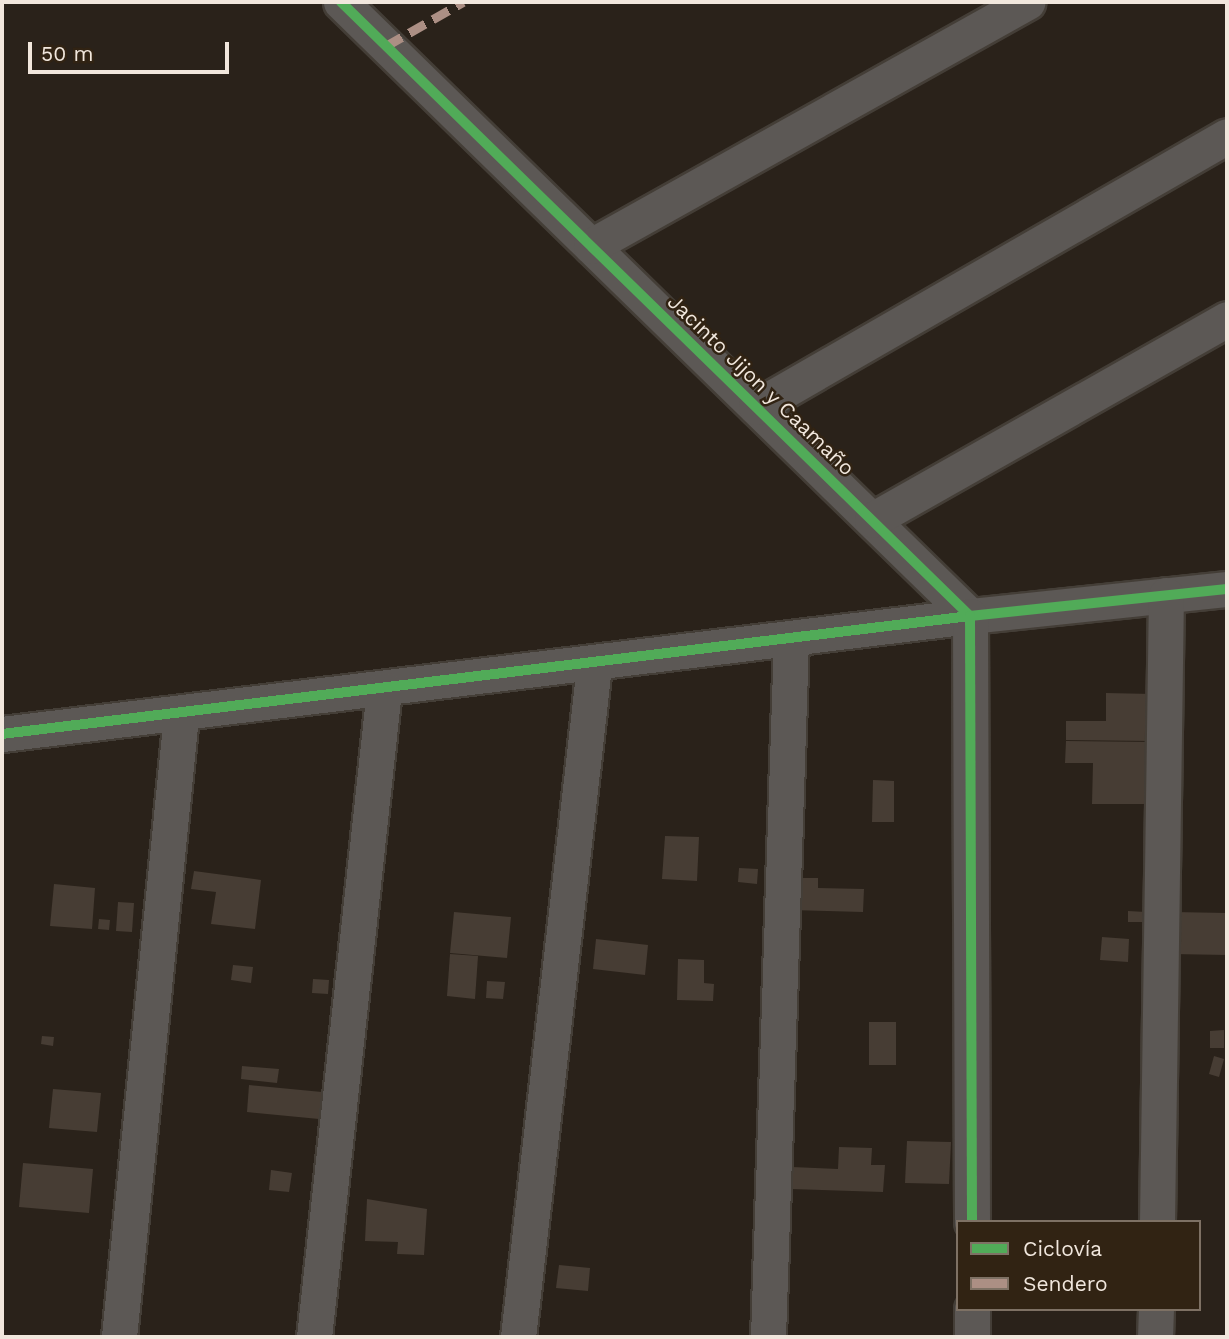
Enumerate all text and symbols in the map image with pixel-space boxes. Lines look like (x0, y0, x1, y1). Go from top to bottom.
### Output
scale bar (32, 28, 233, 72)
text: 50 m (41, 41, 93, 66)
street label: Jacinto Jijon y Caamaño (662, 289, 860, 481)
legend (956, 1220, 1201, 1311)
text: Ciclovía (1023, 1236, 1102, 1261)
text: Sendero (1023, 1271, 1108, 1296)

